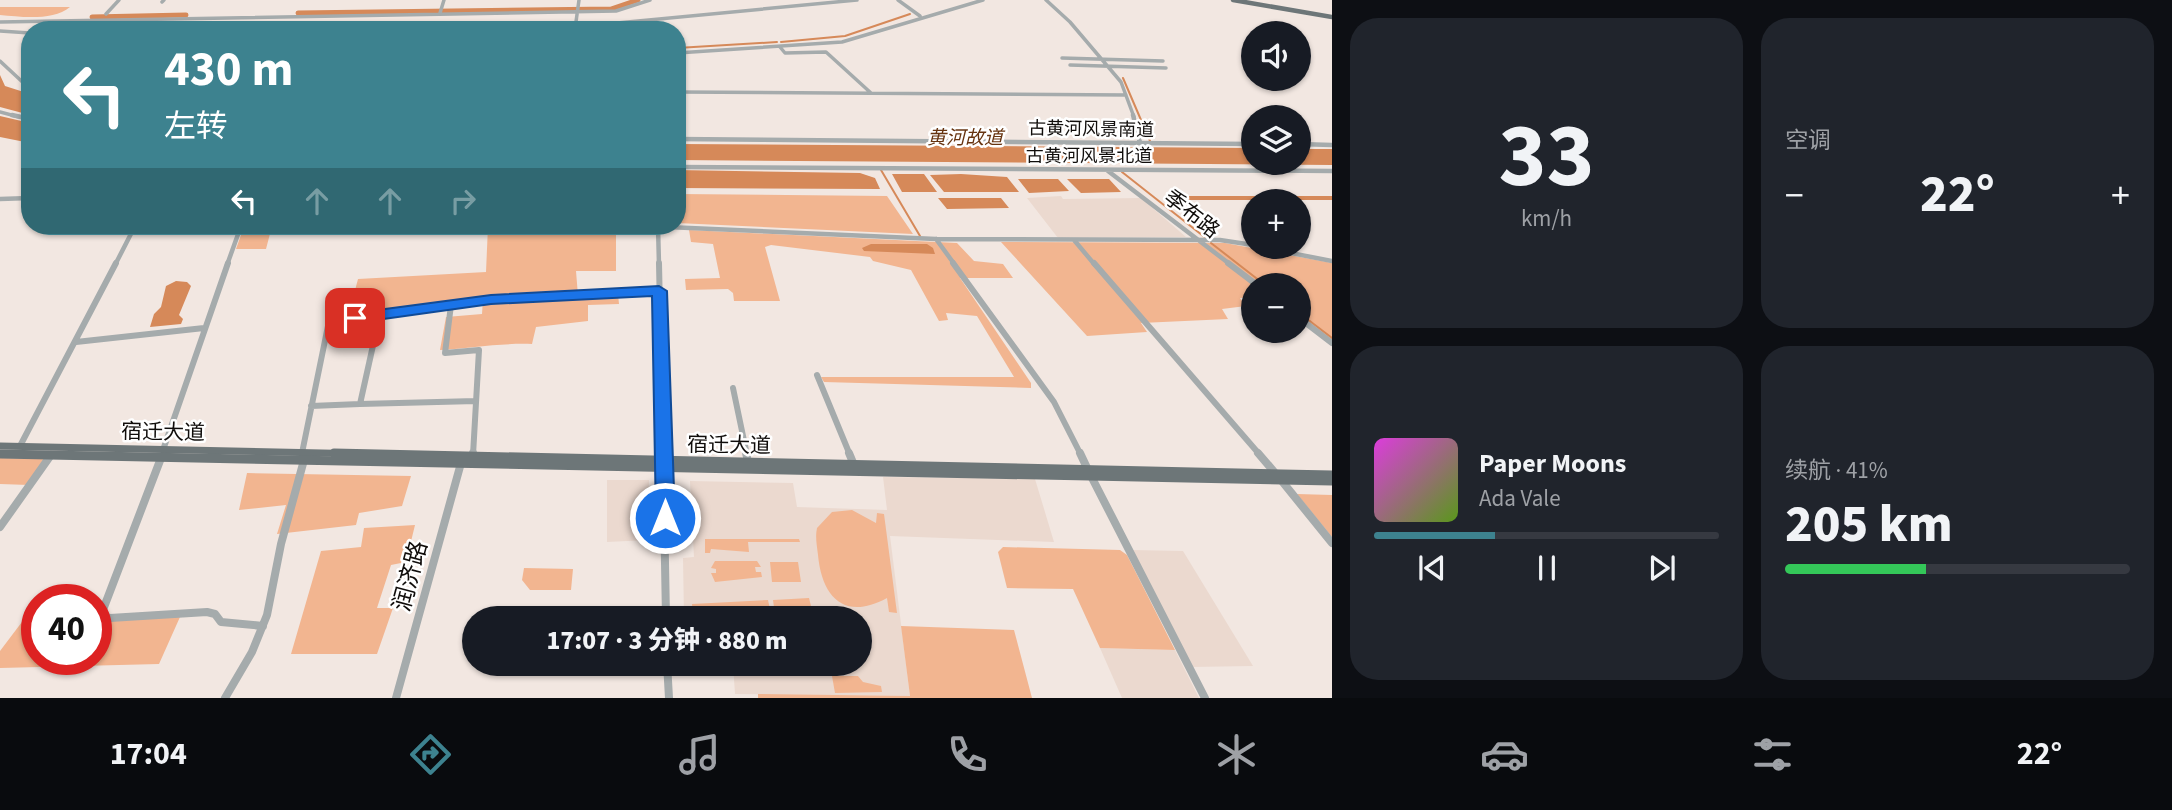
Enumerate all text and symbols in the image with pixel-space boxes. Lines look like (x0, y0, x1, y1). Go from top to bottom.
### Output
map controls (1241, 21, 1311, 343)
button: sound (1241, 21, 1311, 91)
text: 430 m (164, 35, 293, 105)
icon: left (49, 49, 140, 140)
text: 33 (1498, 92, 1595, 221)
text: 左转 (164, 104, 228, 150)
button: layers (1241, 105, 1311, 175)
street label: 古黄河风景南道 (1028, 116, 1154, 143)
text: 空调 (1785, 124, 1831, 157)
water label: 黄河故道 (927, 125, 1006, 152)
street label: 古黄河风景北道 (1026, 144, 1152, 169)
text: 22° (1920, 158, 1995, 232)
text: − (1785, 169, 1804, 223)
text: + (2111, 169, 2130, 223)
icon: left (225, 182, 263, 220)
icon: ahead (298, 182, 336, 220)
icon: ahead (371, 182, 409, 220)
icon: right (444, 182, 482, 220)
street label: 季布路 (1158, 183, 1226, 245)
button: + (1241, 189, 1311, 259)
text: km/h (1521, 202, 1572, 235)
button: − (1241, 273, 1311, 343)
pin (325, 288, 385, 348)
icon: arrive (336, 299, 374, 337)
street label: 宿迁大道 (121, 416, 205, 448)
street label: 宿迁大道 (687, 429, 771, 461)
text: Paper Moons (1479, 445, 1626, 482)
text: 续航 · 41% (1785, 454, 1888, 487)
position arrow (628, 481, 702, 555)
text: Ada Vale (1479, 482, 1561, 515)
text: 205 km (1785, 488, 1953, 562)
street label: 润济路 (384, 537, 437, 615)
icon: previous (1413, 549, 1451, 587)
icon: pause (1528, 549, 1566, 587)
icon: next (1643, 549, 1681, 587)
speed limit sign: 40 (21, 584, 112, 675)
text: 17:07 · 3 分钟 · 880 m (547, 622, 787, 659)
icon: directions (406, 730, 455, 779)
icon: music (675, 730, 724, 779)
icon: phone (943, 730, 992, 779)
icon: climate (1212, 730, 1261, 779)
icon: car (1480, 730, 1529, 779)
icon: filters (1748, 730, 1797, 779)
text: 17:04 (110, 731, 187, 777)
text: 22° (2017, 731, 2062, 777)

